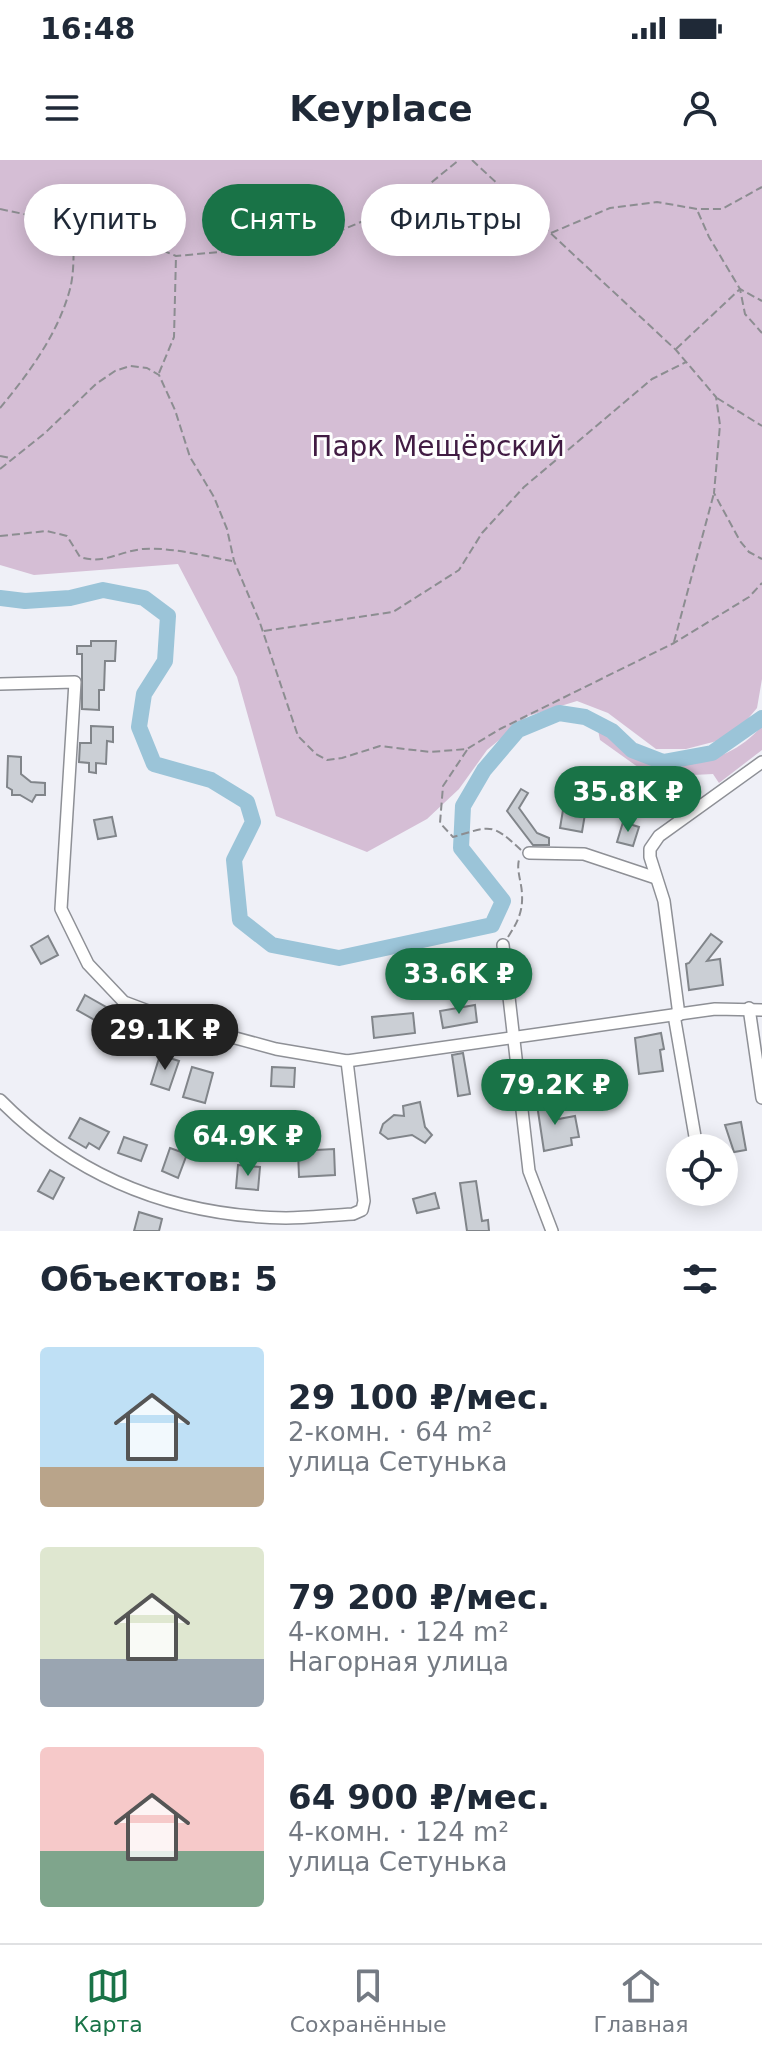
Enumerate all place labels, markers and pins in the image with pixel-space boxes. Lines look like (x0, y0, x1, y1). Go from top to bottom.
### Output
pin: 35.8K ₽ (554, 766, 702, 834)
pin: 33.6K ₽ (385, 948, 533, 1016)
pin: 29.1K ₽ (91, 1004, 239, 1072)
pin: 79.2K ₽ (481, 1059, 629, 1127)
pin: 64.9K ₽ (174, 1110, 322, 1178)

